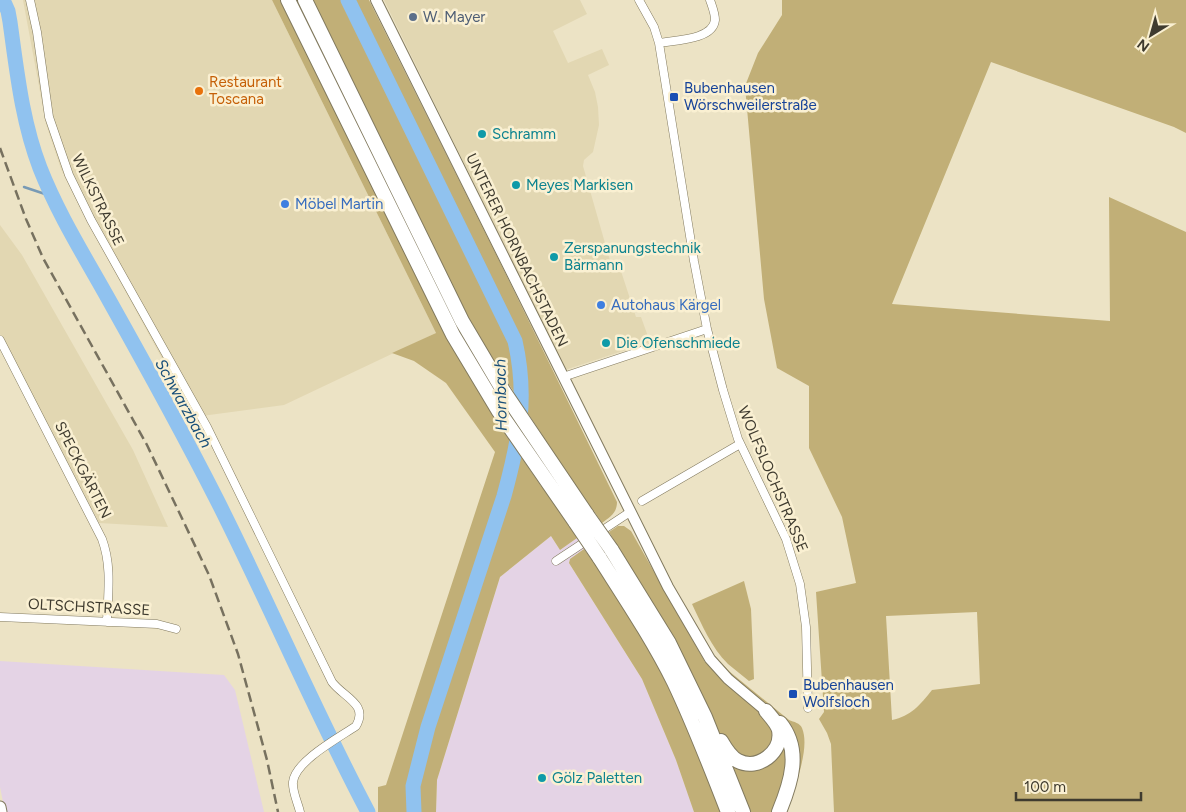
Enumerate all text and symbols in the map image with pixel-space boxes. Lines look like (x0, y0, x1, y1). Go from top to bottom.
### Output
place label: W. Mayer (423, 8, 485, 26)
north arrow (1126, 10, 1176, 60)
marker: W. Mayer (407, 11, 419, 23)
text: N (1134, 35, 1153, 55)
place label: Restaurant Toscana (209, 73, 282, 108)
place label: Bubenhausen Wörschweilerstraße (684, 79, 817, 114)
marker: Restaurant Toscana (193, 85, 205, 97)
marker: Bubenhausen Wörschweilerstraße (668, 91, 680, 103)
place label: Schramm (492, 125, 556, 143)
marker: Schramm (476, 128, 488, 140)
street label: UNTERER HORNBACHSTADEN (462, 150, 572, 350)
street label: WILKSTRASSE (68, 151, 128, 249)
place label: Meyes Markisen (526, 176, 633, 194)
marker: Meyes Markisen (510, 179, 522, 191)
place label: Möbel Martin (295, 195, 383, 213)
marker: Möbel Martin (279, 198, 291, 210)
place label: Zerspanungstechnik Bärmann (564, 239, 701, 274)
marker: Zerspanungstechnik Bärmann (548, 251, 560, 263)
place label: Autohaus Kärgel (611, 296, 721, 314)
marker: Autohaus Kärgel (595, 299, 607, 311)
place label: Die Ofenschmiede (616, 334, 740, 352)
marker: Die Ofenschmiede (600, 337, 612, 349)
water label: Schwarzbach (151, 355, 216, 451)
water label: Hornbach (490, 359, 511, 431)
street label: WOLFSLOCHSTRASSE (734, 403, 812, 555)
street label: SPECKGÄRTEN (51, 419, 115, 521)
street label: OLTSCHSTRASSE (27, 595, 151, 619)
place label: Bubenhausen Wolfsloch (803, 676, 894, 711)
marker: Bubenhausen Wolfsloch (787, 688, 799, 700)
place label: Gölz Paletten (552, 769, 642, 787)
scale bar (1016, 770, 1141, 802)
marker: Gölz Paletten (536, 772, 548, 784)
text: 100 m (1024, 778, 1066, 796)

